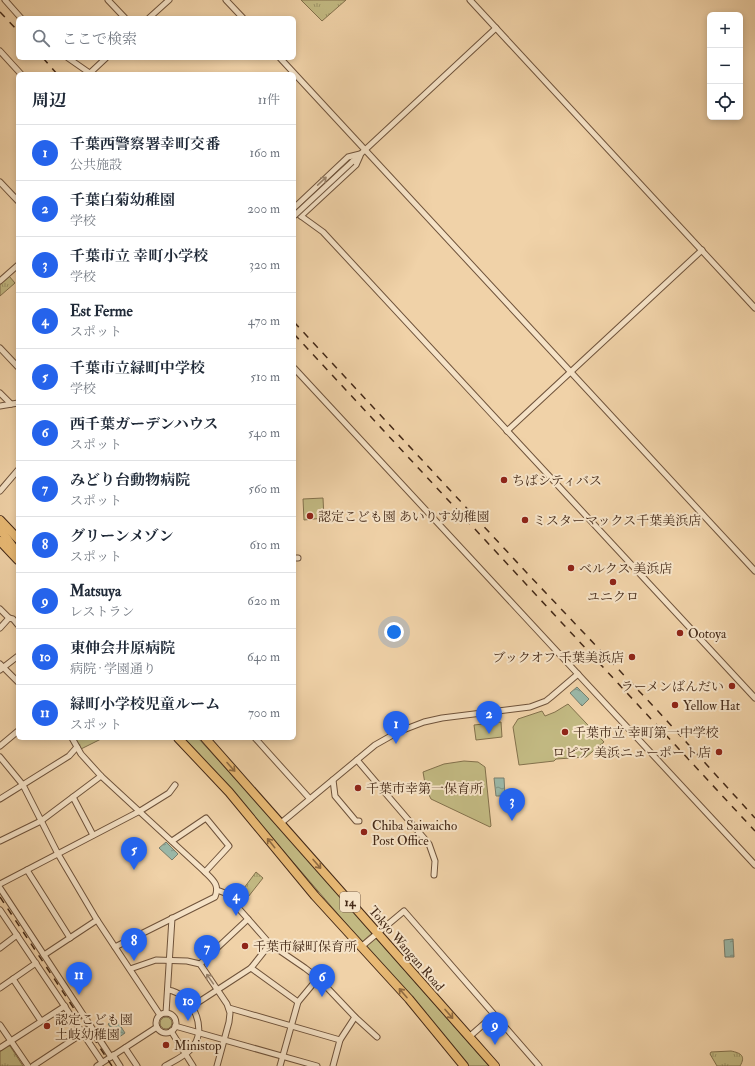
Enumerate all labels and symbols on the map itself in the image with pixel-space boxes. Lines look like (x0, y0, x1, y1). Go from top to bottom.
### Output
one-way arrow (317, 176, 327, 186)
place label: ちばシティバス (512, 473, 602, 489)
marker: ちばシティバス (499, 475, 509, 485)
place label: 認定こども園 あいりす幼稚園 (318, 509, 490, 525)
marker: 認定こども園 あいりす幼稚園 (305, 511, 315, 521)
place label: ミスターマックス千葉美浜店 (533, 513, 701, 529)
marker: ミスターマックス千葉美浜店 (520, 515, 530, 525)
place label: ベルクス 美浜店 (579, 561, 672, 577)
marker: ベルクス 美浜店 (566, 563, 576, 573)
marker: ユニクロ (608, 577, 618, 587)
place label: ユニクロ (587, 589, 639, 605)
your location (384, 622, 404, 642)
place label: Ootoya (688, 626, 727, 643)
marker: Ootoya (675, 628, 685, 638)
place label: ブックオフ 千葉美浜店 (493, 650, 624, 666)
marker: ブックオフ 千葉美浜店 (627, 652, 637, 662)
place label: ラーメンばんだい (621, 679, 724, 695)
marker: ラーメンばんだい (727, 681, 737, 691)
place label: Yellow Hat (683, 698, 740, 714)
marker: Yellow Hat (670, 700, 680, 710)
pin: 2 (476, 701, 502, 734)
pin: 1 (383, 711, 409, 744)
place label: 千葉市立 幸町第一中学校 (573, 725, 719, 741)
marker: 千葉市立 幸町第一中学校 (560, 727, 570, 737)
place label: ロピア 美浜ニューポート店 (552, 745, 711, 761)
marker: ロピア 美浜ニューポート店 (714, 747, 724, 757)
one-way arrow (226, 762, 236, 772)
place label: 千葉市幸第一保育所 (366, 781, 483, 797)
marker: 千葉市幸第一保育所 (353, 783, 363, 793)
pin: 3 (499, 788, 525, 821)
place label: Chiba Saiwaicho Post Office (372, 818, 457, 849)
marker: Chiba Saiwaicho Post Office (359, 827, 369, 837)
pin: 5 (121, 837, 147, 870)
one-way arrow (267, 837, 275, 848)
one-way arrow (312, 859, 321, 869)
pin: 4 (223, 883, 249, 916)
road number: 14 (340, 892, 360, 912)
street label: Tokyo Wangan Road (364, 903, 448, 996)
pin: 8 (121, 928, 147, 961)
pin: 7 (194, 935, 220, 968)
place label: 千葉市緑町保育所 (253, 939, 357, 955)
marker: 千葉市緑町保育所 (240, 941, 250, 951)
pin: 11 (66, 962, 92, 995)
pin: 6 (309, 964, 335, 997)
one-way arrow (206, 974, 214, 985)
one-way arrow (399, 987, 408, 998)
pin: 10 (175, 988, 201, 1021)
one-way arrow (445, 1009, 454, 1020)
place label: 認定こども園 土岐幼稚園 (55, 1012, 133, 1043)
pin: 9 (482, 1012, 508, 1045)
marker: 認定こども園 土岐幼稚園 (42, 1021, 52, 1031)
place label: Ministop (174, 1038, 222, 1055)
marker: Ministop (161, 1040, 171, 1050)

